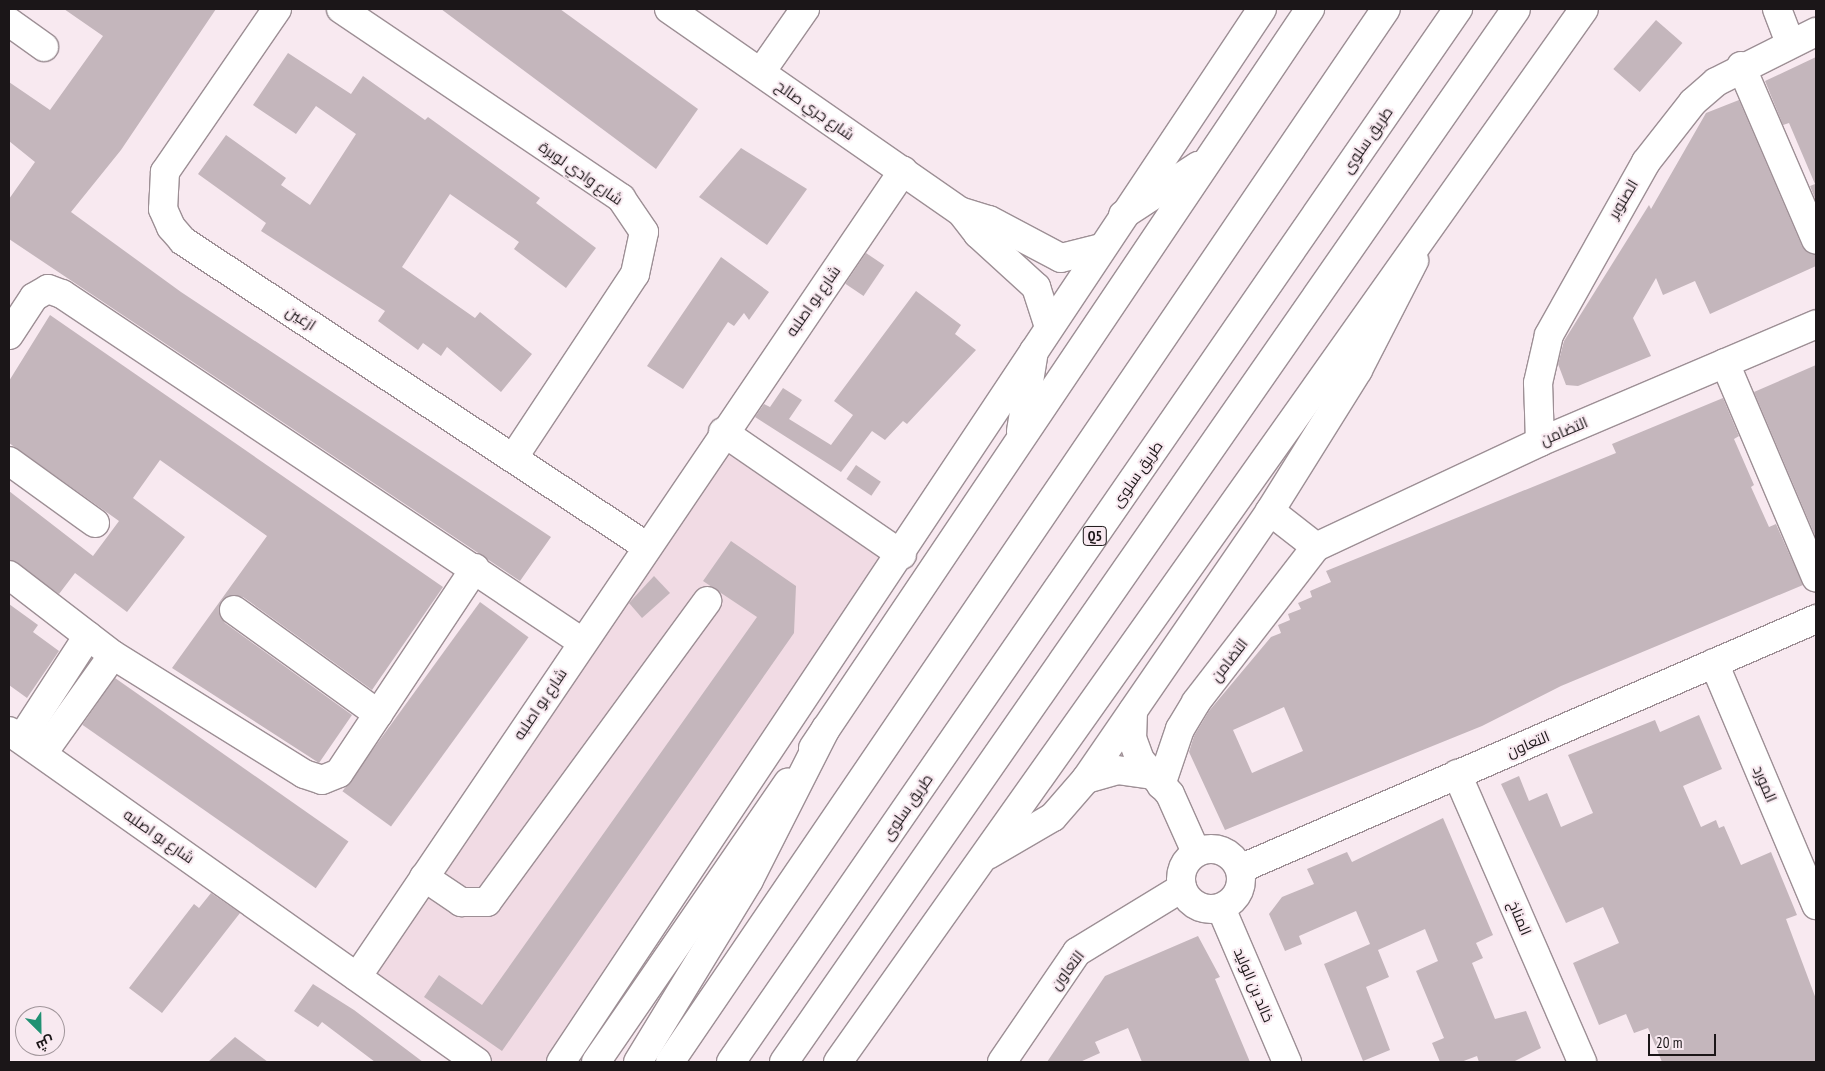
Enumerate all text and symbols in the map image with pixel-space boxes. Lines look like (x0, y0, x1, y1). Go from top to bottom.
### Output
street label: شارع جري صالح (772, 76, 858, 144)
street label: طريق سلوى (1338, 103, 1396, 177)
street label: شارع وادي لوبرة (536, 137, 626, 209)
street label: الصنوبر (1604, 176, 1642, 222)
street label: شارع بو اصلبه (782, 262, 844, 340)
street label: ازغين (283, 302, 319, 334)
street label: التضامن (1538, 413, 1590, 449)
street label: طريق سلوى (1108, 437, 1166, 511)
road number: Q5 (1082, 524, 1108, 548)
street label: التضامن (1207, 635, 1251, 685)
street label: شارع بو اصلبه (510, 665, 570, 743)
street label: التعاون (1504, 727, 1552, 761)
street label: المورد (1749, 763, 1781, 805)
street label: طريق سلوى (878, 770, 936, 844)
street label: شارع بو اصلبه (120, 805, 198, 867)
street label: المناخ (1505, 898, 1535, 938)
street label: خالد بن الوليد (1230, 945, 1278, 1025)
street label: التعاون (1046, 947, 1088, 993)
north arrow (15, 1006, 65, 1056)
scale bar (1650, 1024, 1718, 1056)
text: ش (34, 1032, 57, 1056)
text: 20 m (1656, 1033, 1682, 1052)

